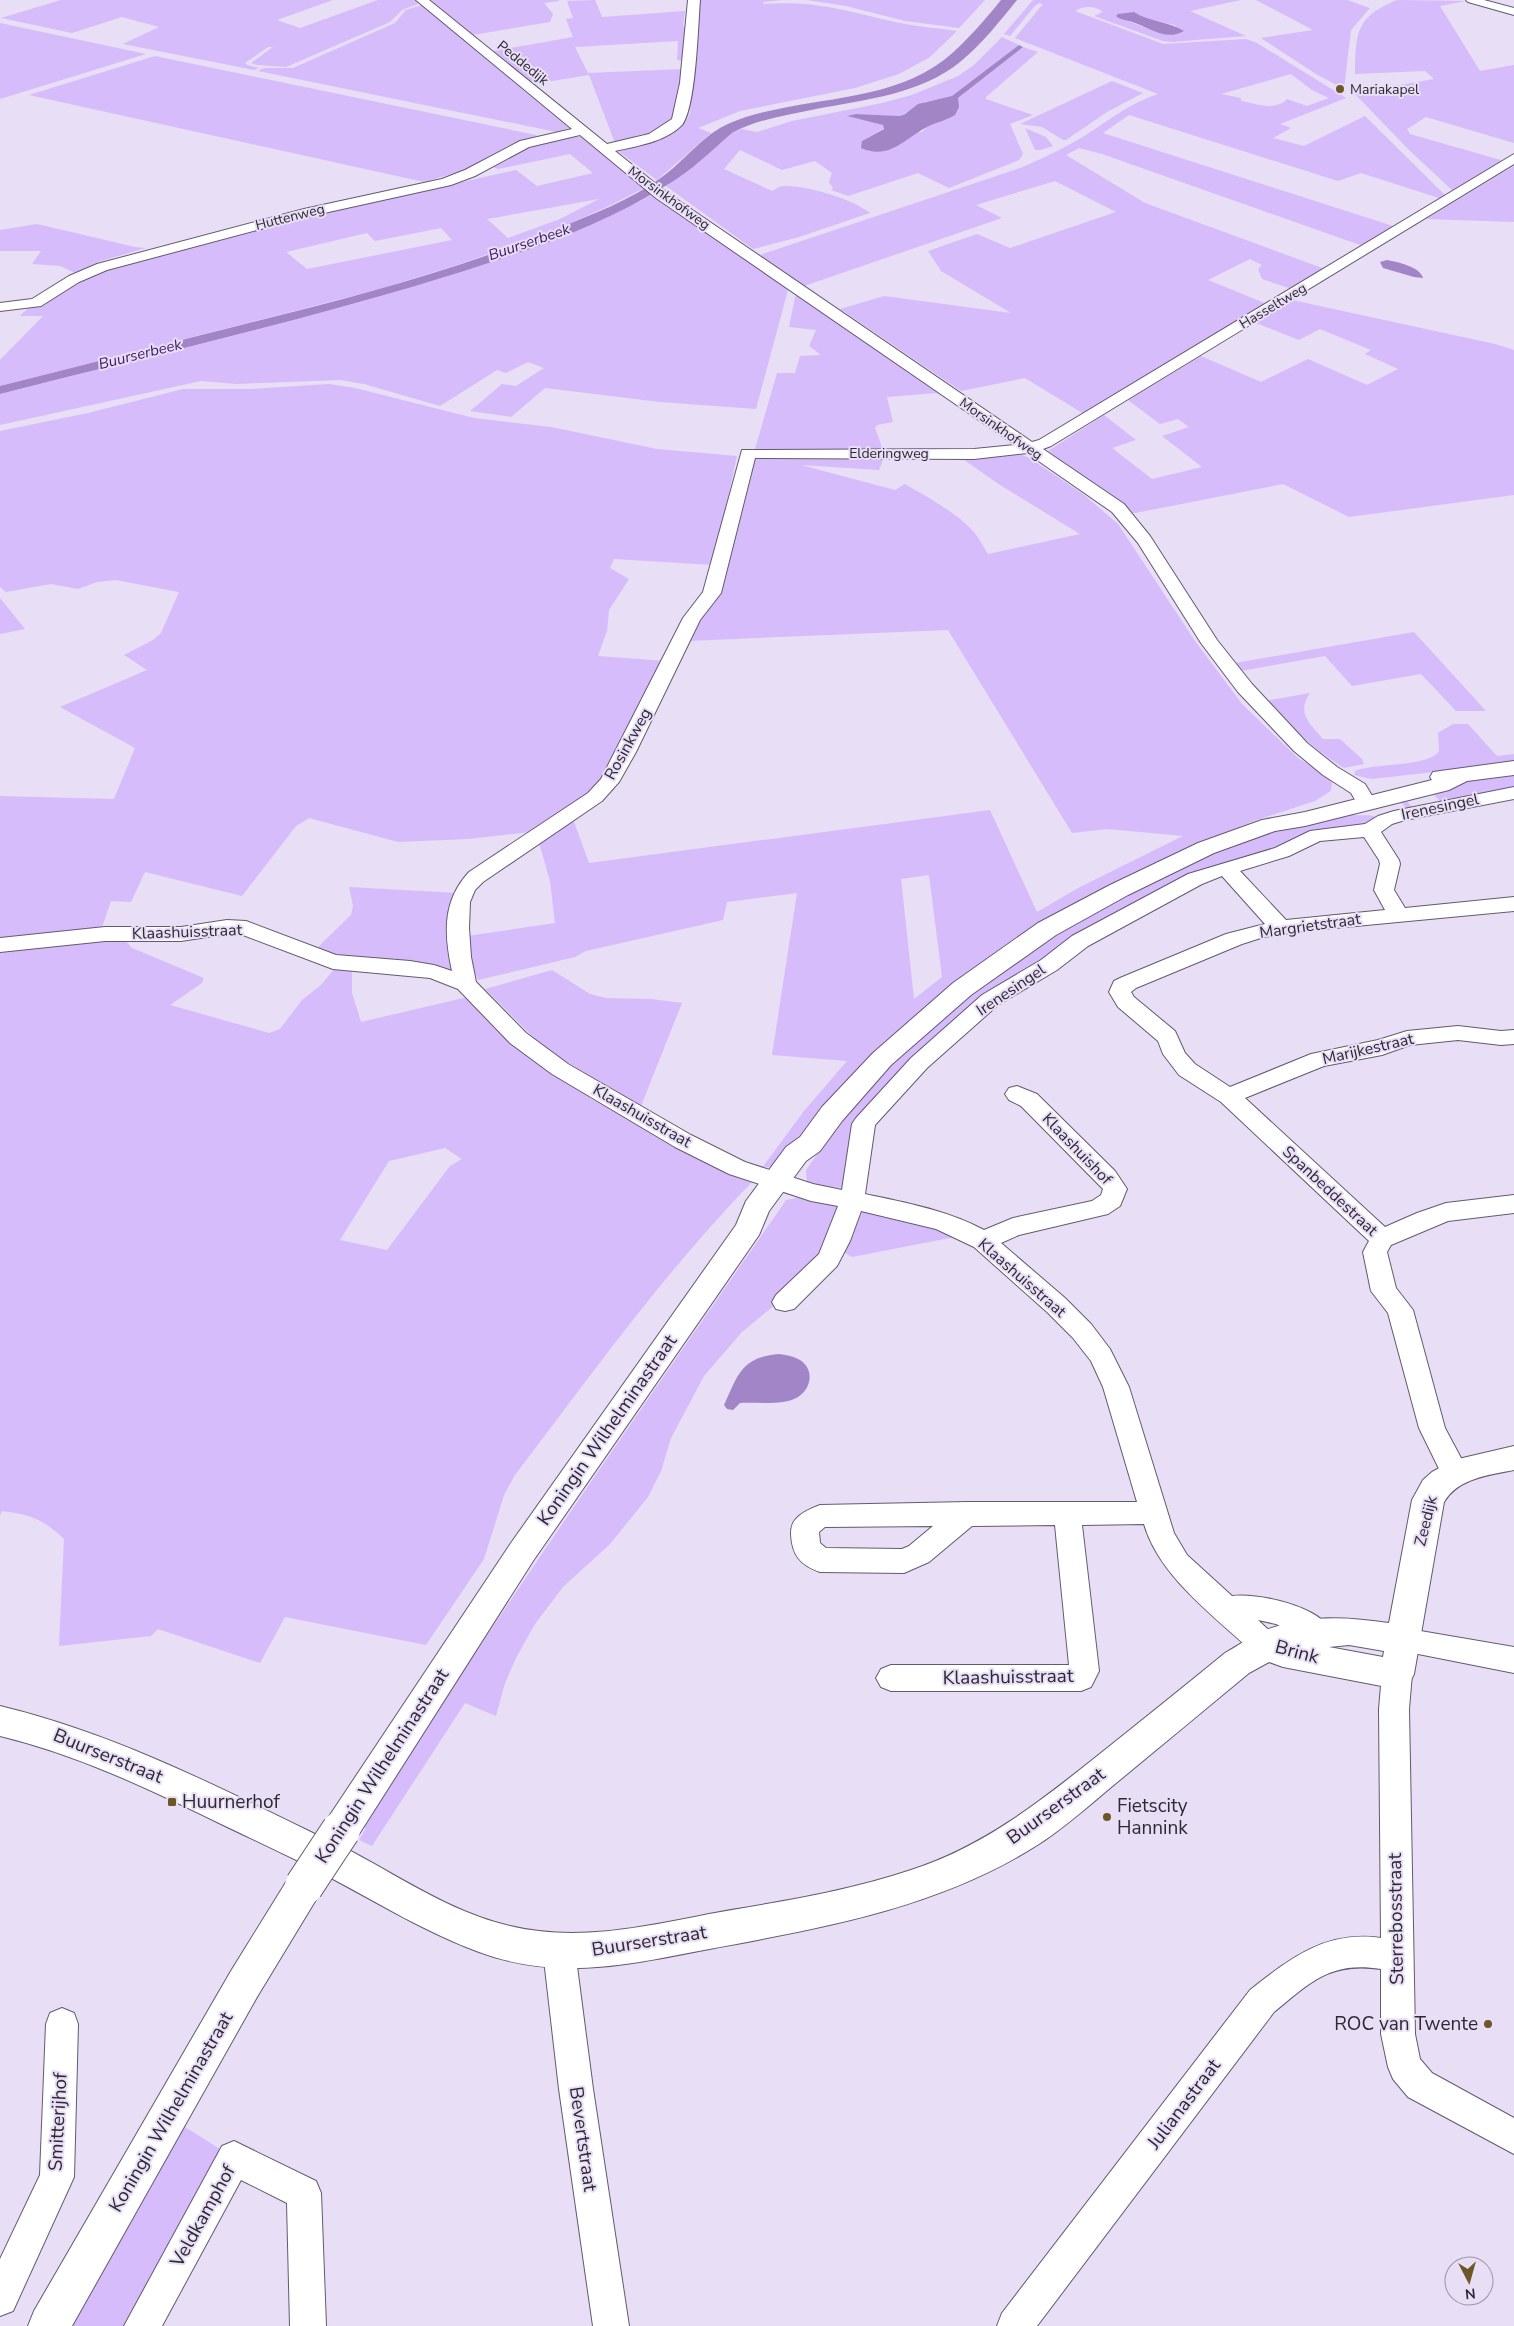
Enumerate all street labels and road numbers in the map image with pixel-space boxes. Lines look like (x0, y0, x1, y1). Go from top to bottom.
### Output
street label: Peddedijk (493, 36, 554, 90)
street label: Morsinkhofweg (624, 162, 714, 234)
street label: Huttenweg (253, 199, 327, 235)
street label: Hasseltweg (1236, 278, 1310, 334)
street label: Morsinkhofweg (956, 393, 1046, 465)
street label: Elderingweg (849, 444, 929, 463)
street label: Rosinkweg (599, 704, 657, 784)
street label: Irenesingel (1399, 788, 1481, 826)
street label: Margrietstraat (1258, 908, 1362, 944)
street label: Klaashuisstraat (132, 919, 243, 945)
street label: Irenesingel (972, 959, 1050, 1021)
street label: Marijkestraat (1320, 1028, 1416, 1070)
street label: Klaashuisstraat (589, 1079, 696, 1153)
street label: Klaashuishof (1037, 1108, 1117, 1190)
street label: Spanbeddestraat (1277, 1141, 1383, 1241)
street label: Klaashuisstraat (973, 1234, 1071, 1323)
street label: Koningin Wilhelminastraat (531, 1329, 683, 1531)
street label: Zeedijk (1409, 1493, 1443, 1548)
street label: Brink (1272, 1634, 1322, 1670)
street label: Koningin Wilhelminastraat (309, 1663, 455, 1869)
street label: Klaashuisstraat (942, 1663, 1074, 1691)
street label: Buurserstraat (49, 1722, 167, 1790)
street label: Buurserstraat (1001, 1761, 1111, 1851)
street label: Sterrebosstraat (1382, 1853, 1410, 1985)
street label: Buurserstraat (590, 1919, 709, 1963)
street label: Koningin Wilhelminastraat (103, 2007, 239, 2217)
street label: Julianastraat (1141, 2053, 1227, 2155)
street label: Smitterijhof (42, 2071, 74, 2172)
street label: Bevertstraat (563, 2085, 603, 2194)
street label: Veldkamphof (164, 2160, 242, 2273)

